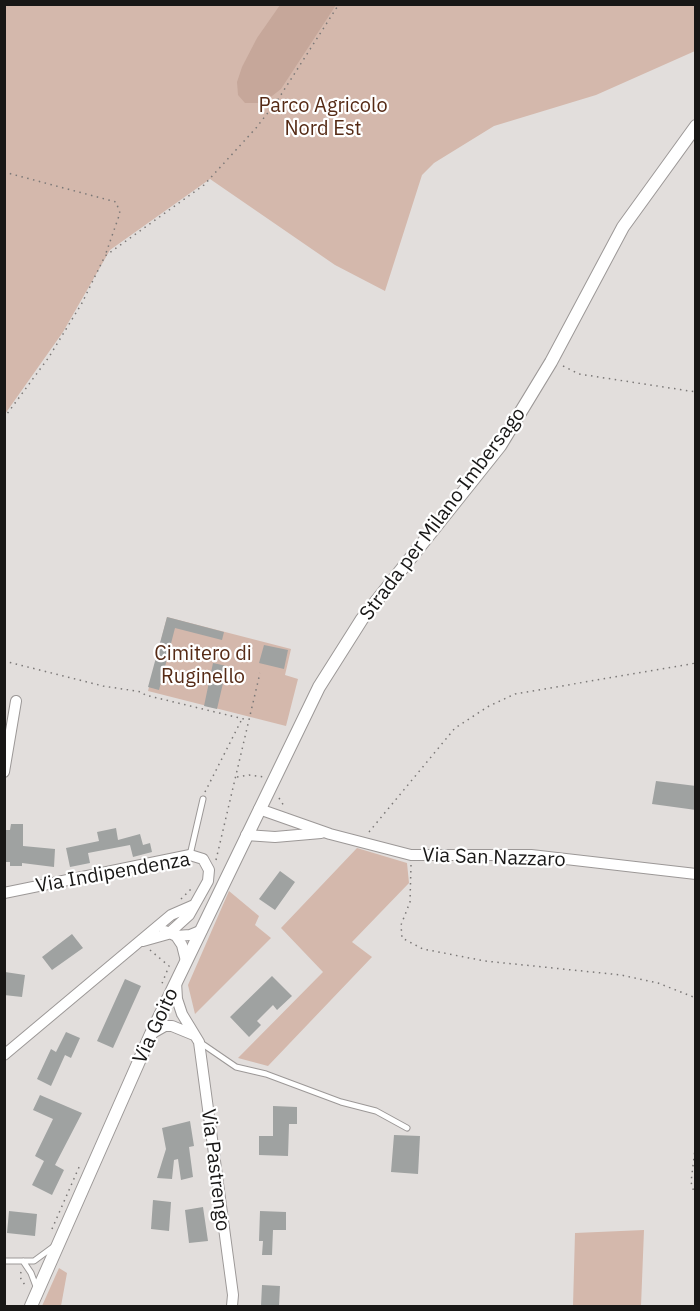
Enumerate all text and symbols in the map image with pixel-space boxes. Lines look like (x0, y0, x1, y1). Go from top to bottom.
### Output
park label: Parco Agricolo Nord Est (258, 94, 388, 141)
street label: Strada per Milano Imbersago (355, 403, 531, 625)
park label: Cimitero di Ruginello (154, 642, 252, 689)
street label: Via San Nazzaro (422, 844, 566, 872)
street label: Via Indipendenza (34, 848, 192, 898)
street label: Via Goito (128, 984, 184, 1068)
street label: Via Pastrengo (196, 1107, 234, 1233)

